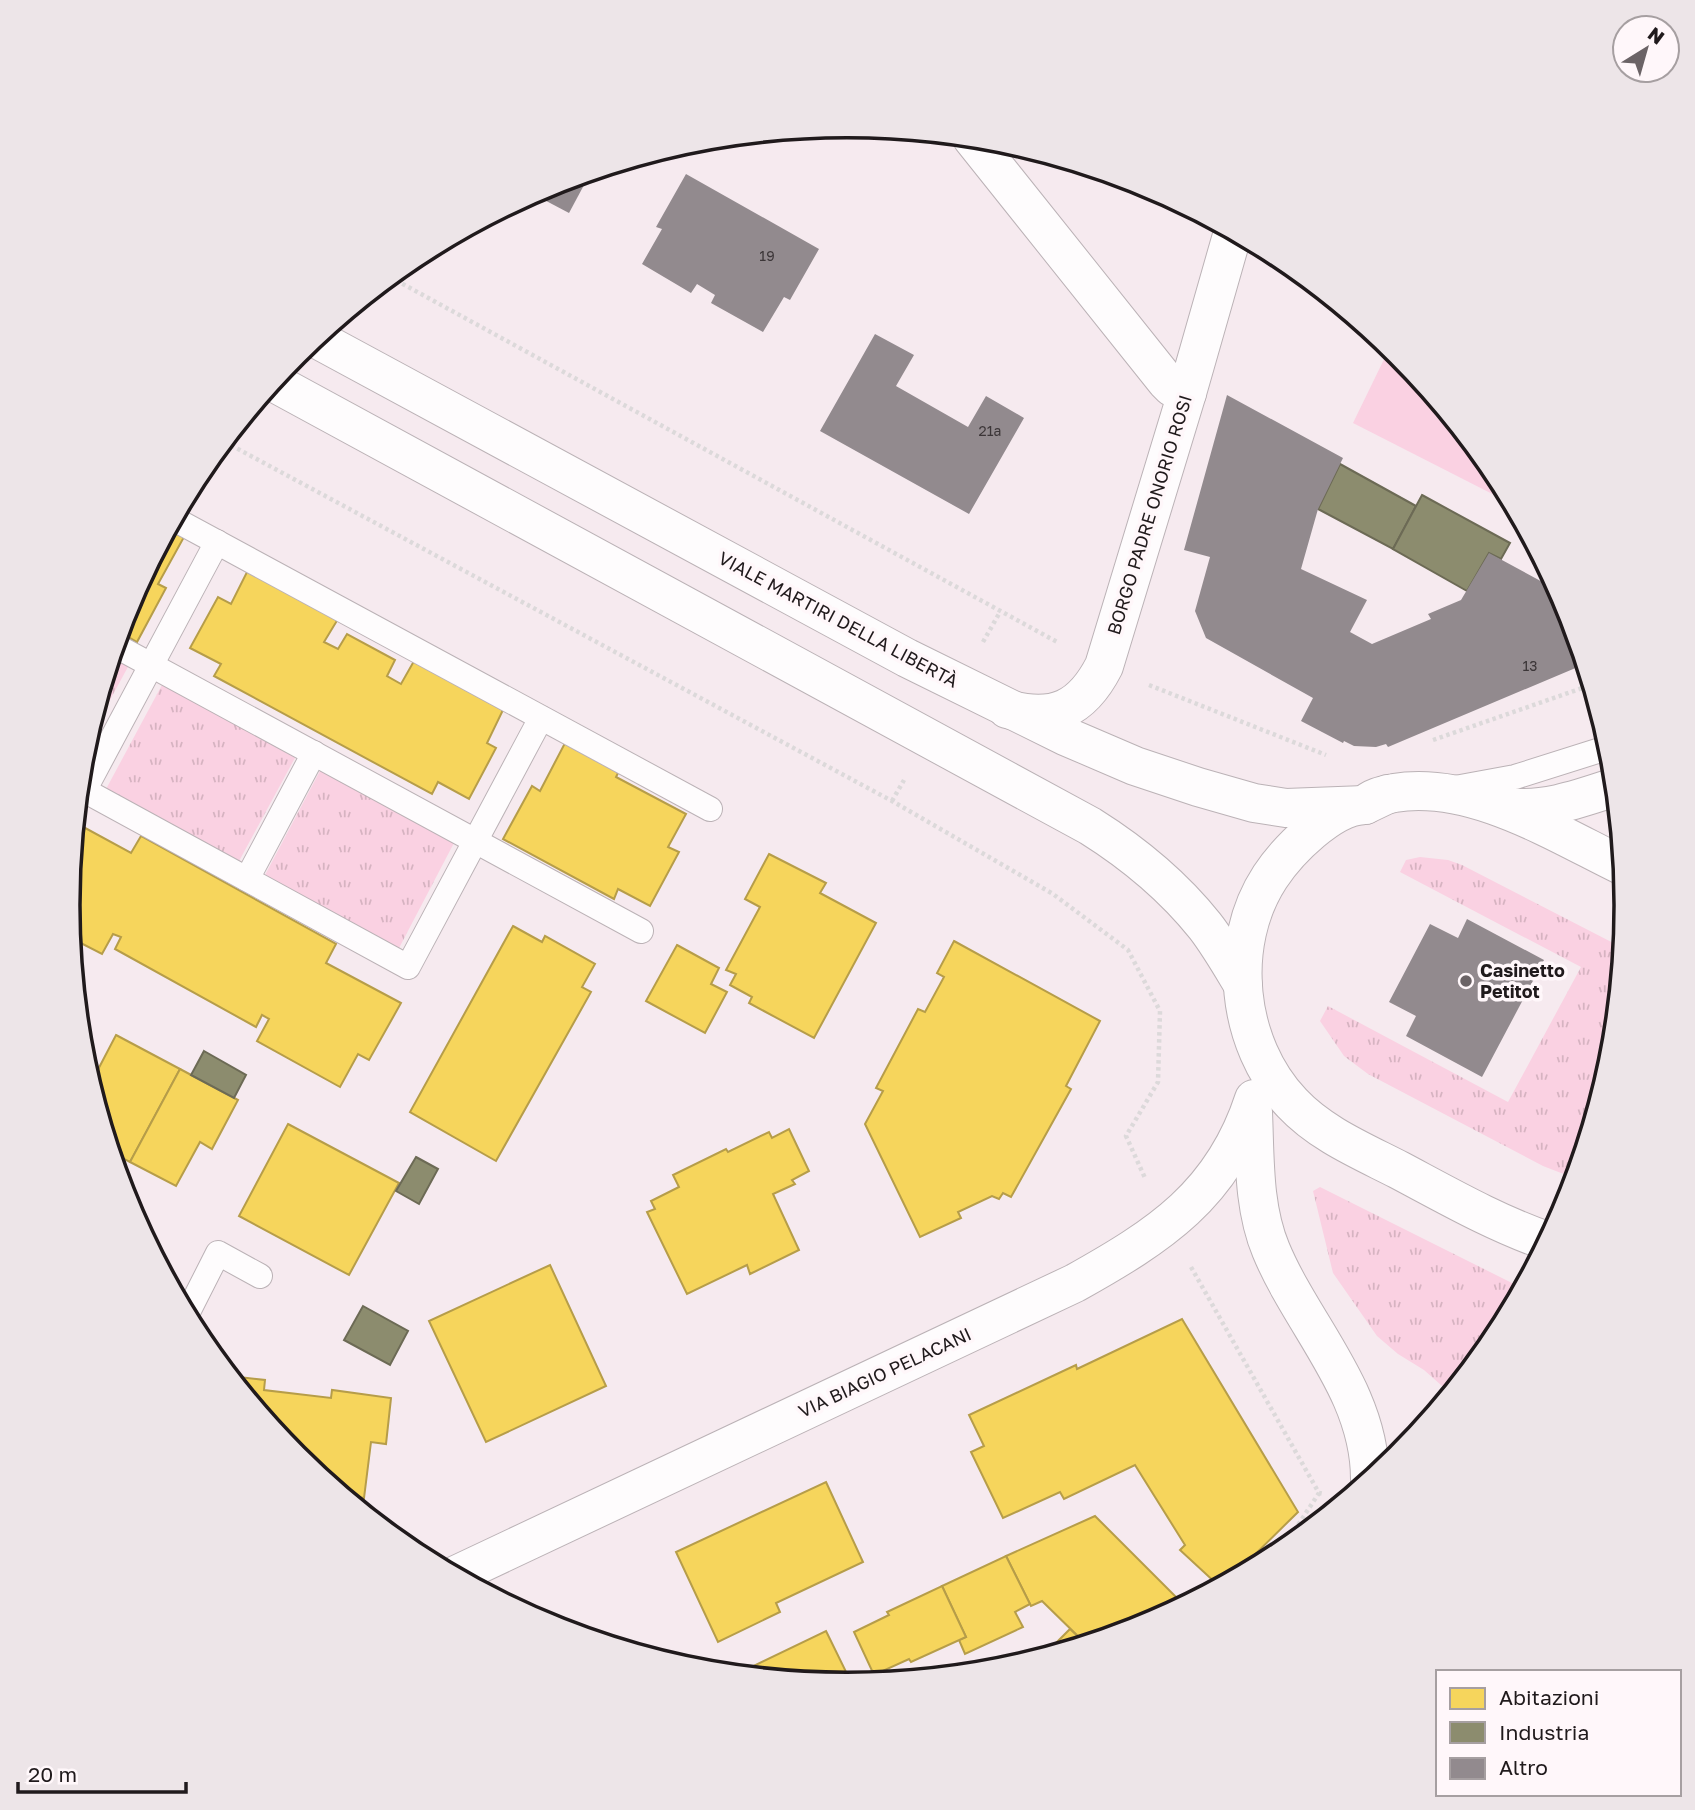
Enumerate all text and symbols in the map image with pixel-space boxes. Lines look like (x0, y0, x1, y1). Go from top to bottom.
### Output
north arrow (1611, 14, 1681, 84)
text: N (1644, 21, 1669, 49)
house number: 19 (759, 247, 775, 264)
street label: BORGO PADRE ONORIO ROSI (1102, 392, 1196, 637)
house number: 21a (979, 422, 1001, 439)
street label: VIALE MARTIRI DELLA LIBERTÀ (715, 546, 962, 692)
house number: 13 (1523, 657, 1537, 674)
place label: Casinetto Petitot (1480, 959, 1565, 1002)
marker: Casinetto Petitot (1458, 973, 1474, 989)
street label: VIA BIAGIO PELACANI (795, 1322, 975, 1422)
legend (1436, 1670, 1681, 1796)
text: Abitazioni (1499, 1684, 1599, 1710)
text: Industria (1499, 1719, 1589, 1745)
scale bar (18, 1750, 186, 1794)
text: Altro (1499, 1754, 1548, 1780)
text: 20 m (28, 1761, 77, 1787)

